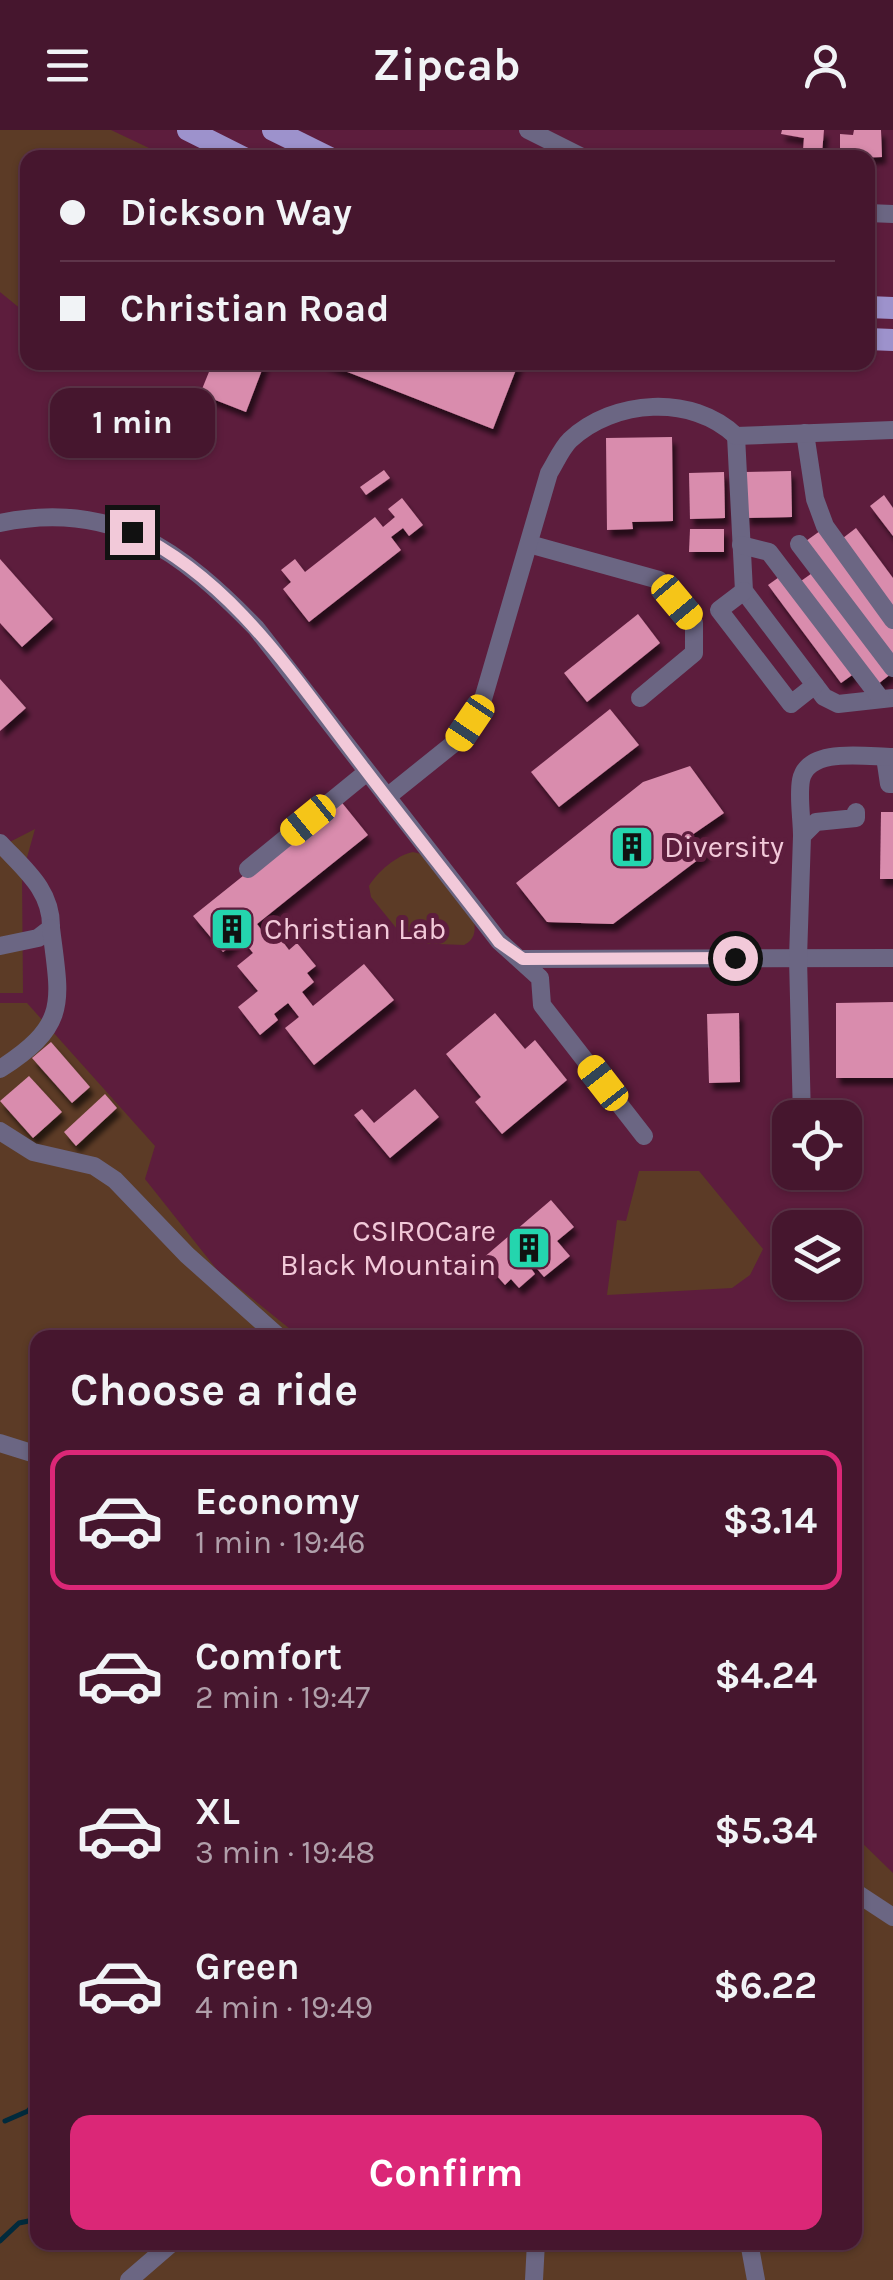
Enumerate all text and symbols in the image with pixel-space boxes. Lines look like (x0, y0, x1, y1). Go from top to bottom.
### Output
icon: menu (40, 38, 95, 93)
icon: person (798, 38, 853, 93)
text: Zipcab (372, 39, 521, 91)
text: Dickson Way (120, 190, 352, 235)
text: Christian Road (120, 286, 390, 331)
callout: 1 min (49, 387, 214, 457)
text: 1 min (92, 404, 173, 441)
route end (110, 510, 155, 555)
car (646, 569, 708, 635)
car (441, 690, 499, 756)
car (275, 789, 341, 851)
building icon: Diversity (609, 824, 655, 870)
place label: Diversity (664, 829, 784, 865)
building icon: Christian Lab (209, 906, 255, 952)
place label: Christian Lab (264, 911, 446, 947)
route start (713, 936, 758, 981)
car (573, 1050, 633, 1116)
map controls (772, 1100, 862, 1300)
button: locate (772, 1100, 862, 1190)
button: layers (772, 1210, 862, 1300)
place label: CSIROCare Black Mountain (280, 1213, 496, 1283)
building icon: CSIROCare Black Mountain (506, 1225, 552, 1271)
text: Choose a ride (70, 1364, 358, 1416)
icon: car (75, 1475, 165, 1565)
text: Economy (195, 1479, 359, 1524)
text: $3.14 (723, 1498, 817, 1543)
text: 1 min · 19:46 (195, 1524, 366, 1561)
icon: car (75, 1630, 165, 1720)
text: Comfort (195, 1634, 342, 1679)
text: $4.24 (714, 1653, 817, 1698)
text: 2 min · 19:47 (195, 1679, 370, 1716)
icon: car (75, 1785, 165, 1875)
text: XL (195, 1789, 240, 1834)
text: $5.34 (714, 1808, 817, 1853)
text: 3 min · 19:48 (195, 1834, 375, 1871)
icon: car (75, 1940, 165, 2030)
text: Green (195, 1944, 300, 1989)
text: $6.22 (714, 1963, 817, 2008)
text: 4 min · 19:49 (195, 1989, 373, 2026)
button: Confirm (70, 2115, 822, 2230)

